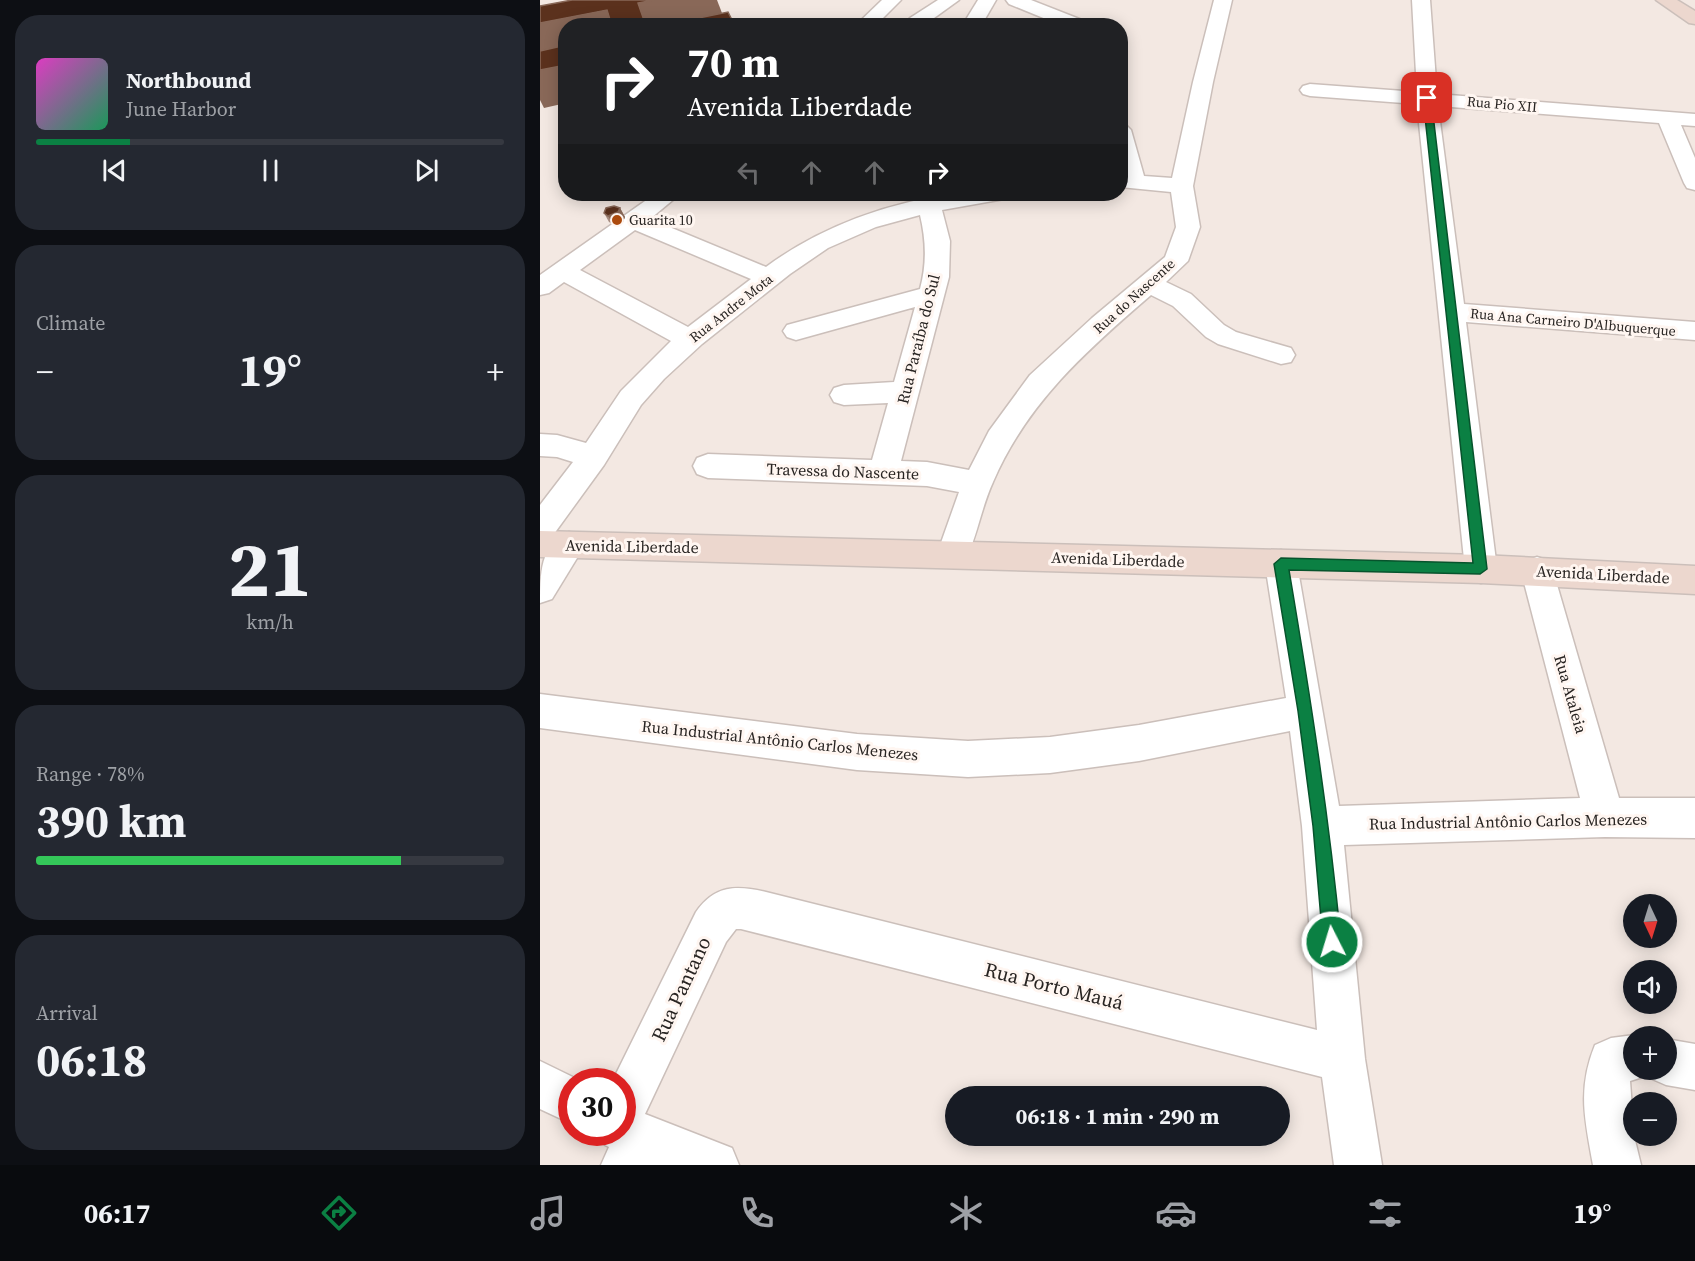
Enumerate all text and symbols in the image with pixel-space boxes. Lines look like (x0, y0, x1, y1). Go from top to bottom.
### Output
text: 70 m (687, 33, 780, 91)
icon: right (588, 42, 666, 120)
text: Northbound (126, 65, 251, 95)
pin (1401, 72, 1452, 123)
icon: arrive (1410, 81, 1443, 114)
text: Avenida Liberdade (687, 88, 912, 125)
street label: Rua Pio XII (1466, 91, 1538, 117)
text: June Harbor (126, 95, 236, 123)
icon: previous (98, 154, 131, 187)
icon: pause (254, 154, 287, 187)
icon: next (410, 154, 443, 187)
icon: left (732, 156, 765, 189)
icon: ahead (795, 156, 828, 189)
icon: ahead (858, 156, 891, 189)
icon: right (921, 156, 954, 189)
place label: Guarita 10 (629, 210, 693, 230)
marker: Guarita 10 (610, 213, 624, 227)
street label: Rua do Nascente (1089, 254, 1179, 338)
street label: Rua Andre Mota (685, 268, 778, 347)
street label: Rua Paraíba do Sul (891, 271, 945, 406)
street label: Rua Ana Carneiro D'Albuquerque (1469, 303, 1677, 341)
text: Climate (36, 309, 105, 337)
text: 19° (238, 339, 302, 401)
text: − (36, 349, 54, 394)
text: + (486, 349, 504, 394)
street label: Travessa do Nascente (766, 457, 920, 485)
text: 21 (228, 515, 312, 622)
street label: Avenida Liberdade (565, 534, 699, 558)
street label: Avenida Liberdade (1051, 546, 1185, 572)
street label: Avenida Liberdade (1536, 560, 1670, 588)
text: km/h (246, 608, 294, 636)
street label: Rua Ataleia (1549, 652, 1593, 737)
street label: Rua Industrial Antônio Carlos Menezes (640, 715, 920, 765)
text: Range · 78% (36, 760, 145, 788)
text: 390 km (36, 790, 187, 852)
street label: Rua Industrial Antônio Carlos Menezes (1369, 808, 1647, 834)
north arrow (1623, 894, 1677, 948)
map controls (1623, 894, 1677, 1146)
position arrow (1300, 910, 1364, 974)
street label: Rua Pantano (644, 932, 718, 1046)
street label: Rua Porto Mauá (982, 955, 1127, 1017)
button: sound (1623, 960, 1677, 1014)
text: Arrival (36, 999, 98, 1027)
button: + (1623, 1026, 1677, 1080)
text: 06:18 (36, 1029, 147, 1091)
speed limit sign: 30 (558, 1068, 636, 1146)
button: − (1623, 1092, 1677, 1146)
text: 06:18 · 1 min · 290 m (1016, 1101, 1219, 1131)
icon: directions (318, 1192, 360, 1234)
icon: music (527, 1192, 569, 1234)
icon: phone (736, 1192, 778, 1234)
icon: climate (945, 1192, 987, 1234)
icon: car (1155, 1192, 1197, 1234)
icon: filters (1364, 1192, 1406, 1234)
text: 06:17 (84, 1195, 150, 1232)
text: 19° (1573, 1195, 1611, 1232)

